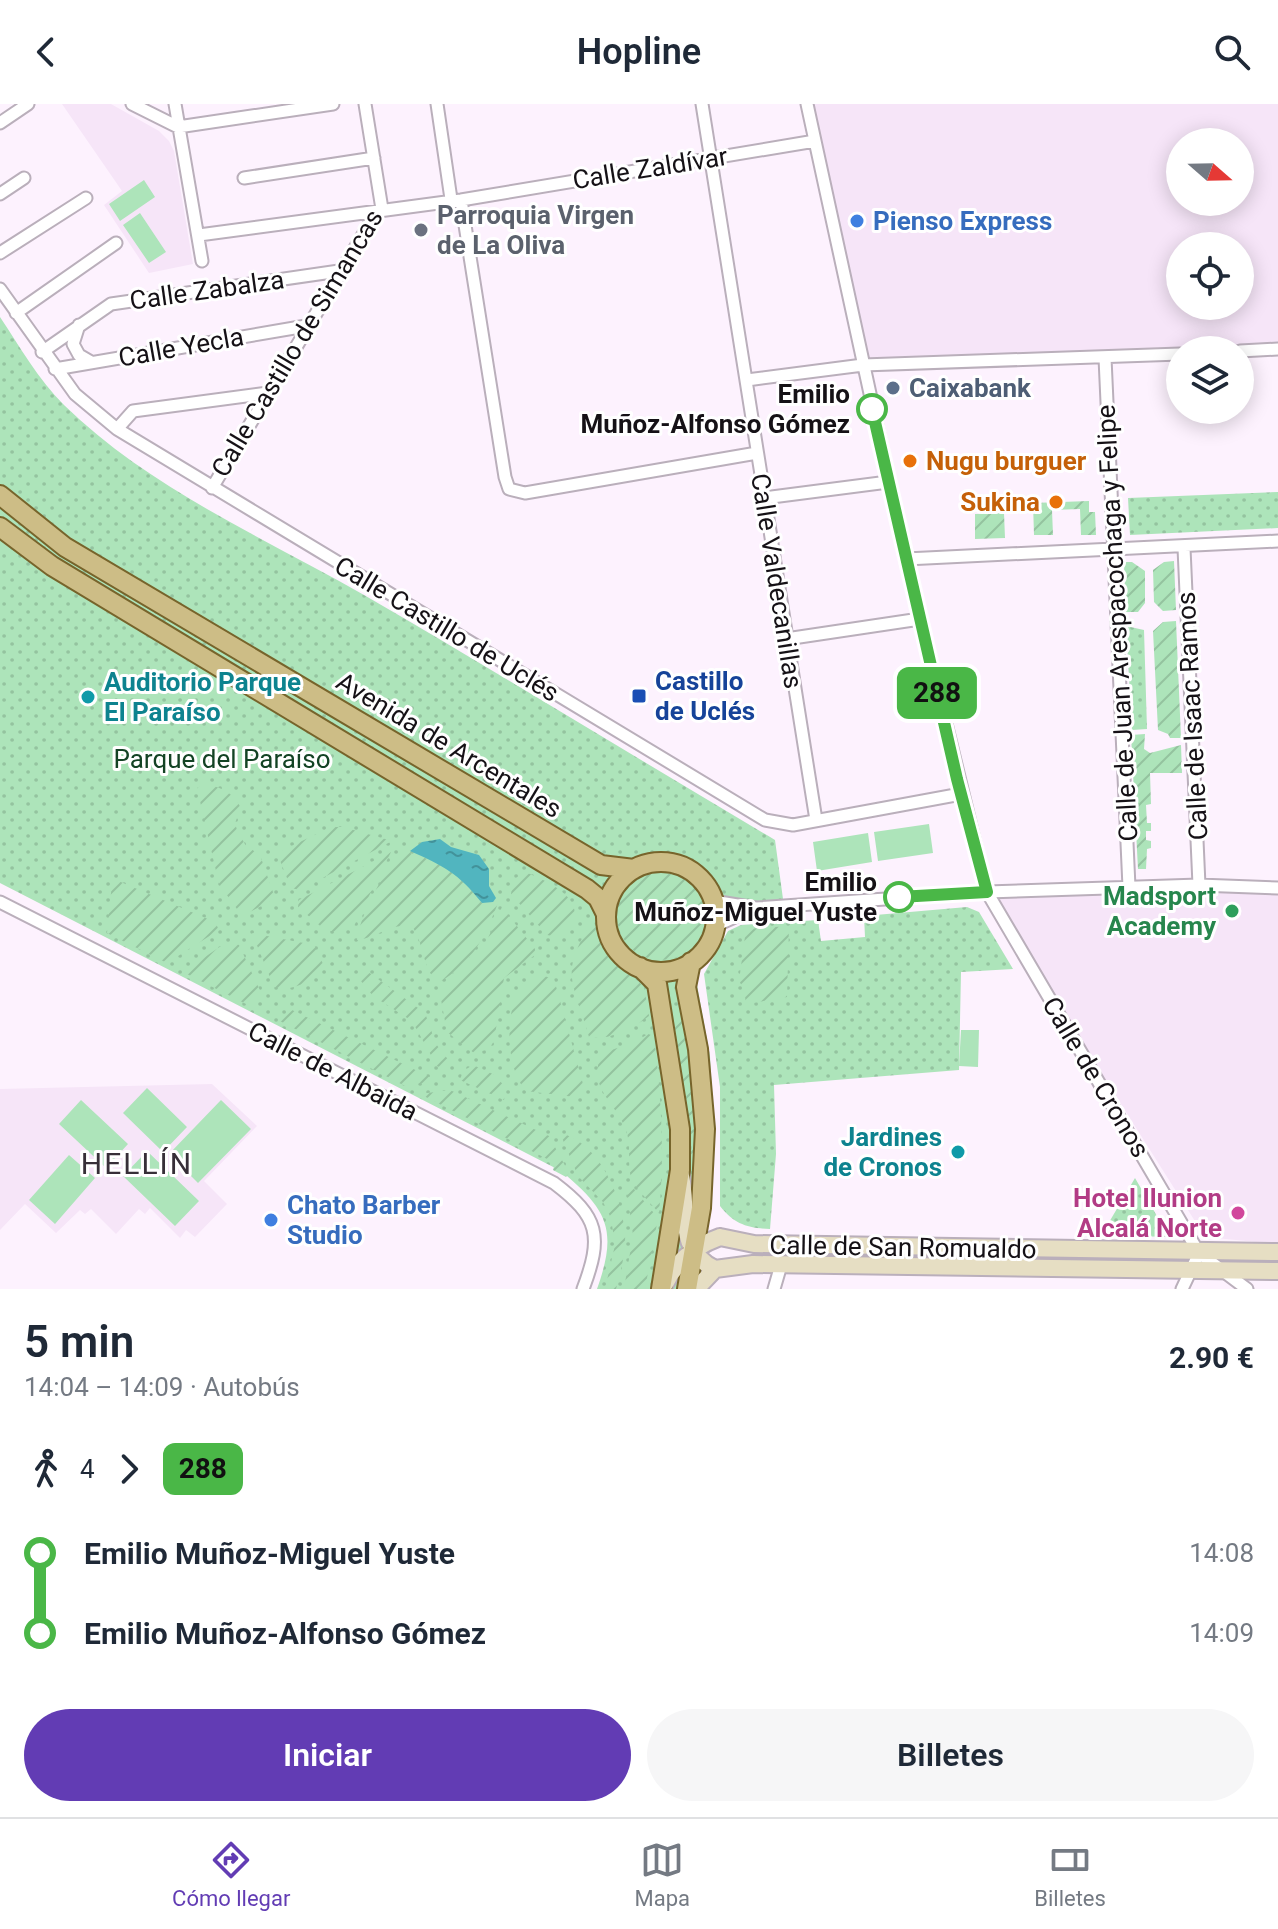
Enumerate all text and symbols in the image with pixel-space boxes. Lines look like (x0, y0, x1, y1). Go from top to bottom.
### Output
icon: back (24, 30, 68, 74)
icon: search (1210, 30, 1254, 74)
text: Hopline (577, 31, 701, 73)
north arrow (1166, 128, 1254, 216)
map controls (1166, 128, 1254, 424)
street label: Calle Zaldívar (570, 141, 730, 195)
place label: Parroquia Virgen de La Oliva (437, 200, 634, 260)
street label: Calle Castillo de Simancas (205, 204, 389, 482)
place label: Pienso Express (873, 206, 1052, 236)
marker: Pienso Express (848, 212, 866, 230)
marker: Parroquia Virgen de La Oliva (412, 221, 430, 239)
button: locate (1166, 232, 1254, 320)
street label: Calle Zabalza (128, 264, 286, 316)
street label: Calle Yecla (116, 321, 246, 373)
button: layers (1166, 336, 1254, 424)
place label: Caixabank (909, 373, 1032, 403)
place label: Emilio Muñoz-Alfonso Gómez (581, 379, 850, 439)
marker: Caixabank (884, 379, 902, 397)
marker: Emilio Muñoz-Alfonso Gómez (857, 394, 887, 424)
street label: Calle de Juan Arespacochaga y Felipe (1091, 404, 1143, 842)
place label: Nugu burguer (926, 446, 1087, 476)
marker: Nugu burguer (901, 452, 919, 470)
street label: Calle Valdecanillas (745, 471, 809, 691)
place label: Sukina (960, 487, 1040, 517)
marker: Sukina (1047, 493, 1065, 511)
street label: Calle Castillo de Uclés (330, 550, 564, 708)
street label: Calle de Isaac Ramos (1171, 591, 1213, 841)
street label: Avenida de Arcentales (331, 666, 567, 824)
place label: Castillo de Uclés (655, 666, 755, 726)
place label: Auditorio Parque El Paraíso (104, 667, 301, 727)
line badge: 288 (891, 667, 983, 719)
text: 288 (913, 676, 961, 709)
marker: Castillo de Uclés (630, 687, 648, 705)
marker: Auditorio Parque El Paraíso (79, 688, 97, 706)
park label: Parque del Paraíso (113, 744, 331, 774)
place label: Emilio Muñoz-Miguel Yuste (634, 867, 877, 927)
place label: Madsport Academy (1103, 881, 1217, 941)
marker: Emilio Muñoz-Miguel Yuste (884, 882, 914, 912)
marker: Madsport Academy (1223, 902, 1241, 920)
street label: Calle de Cronos (1036, 991, 1156, 1163)
street label: Calle de Albaida (243, 1015, 423, 1127)
place label: Jardines de Cronos (823, 1122, 942, 1182)
marker: Jardines de Cronos (949, 1143, 967, 1161)
district label: HELLÍN (81, 1146, 193, 1181)
place label: Hotel Ilunion Alcalá Norte (1073, 1183, 1222, 1243)
place label: Chato Barber Studio (287, 1190, 441, 1250)
marker: Hotel Ilunion Alcalá Norte (1229, 1204, 1247, 1222)
marker: Chato Barber Studio (262, 1211, 280, 1229)
street label: Calle de San Romualdo (769, 1230, 1037, 1264)
text: 5 min (24, 1316, 134, 1368)
text: 2.90 € (1169, 1340, 1254, 1375)
text: 14:04 – 14:09 · Autobús (24, 1372, 300, 1402)
icon: walk (24, 1447, 68, 1491)
icon: forward (107, 1447, 151, 1491)
text: 288 (179, 1452, 227, 1485)
text: 4 (80, 1454, 95, 1484)
text: Emilio Muñoz-Miguel Yuste (84, 1536, 455, 1571)
text: 14:08 (1189, 1538, 1254, 1568)
text: Emilio Muñoz-Alfonso Gómez (84, 1616, 486, 1651)
text: 14:09 (1189, 1618, 1254, 1648)
button: Iniciar (24, 1709, 631, 1801)
button: Billetes (647, 1709, 1254, 1801)
tab: Cómo llegar (172, 1838, 290, 1911)
tab: Mapa (635, 1838, 690, 1911)
tab: Billetes (1034, 1838, 1106, 1911)

